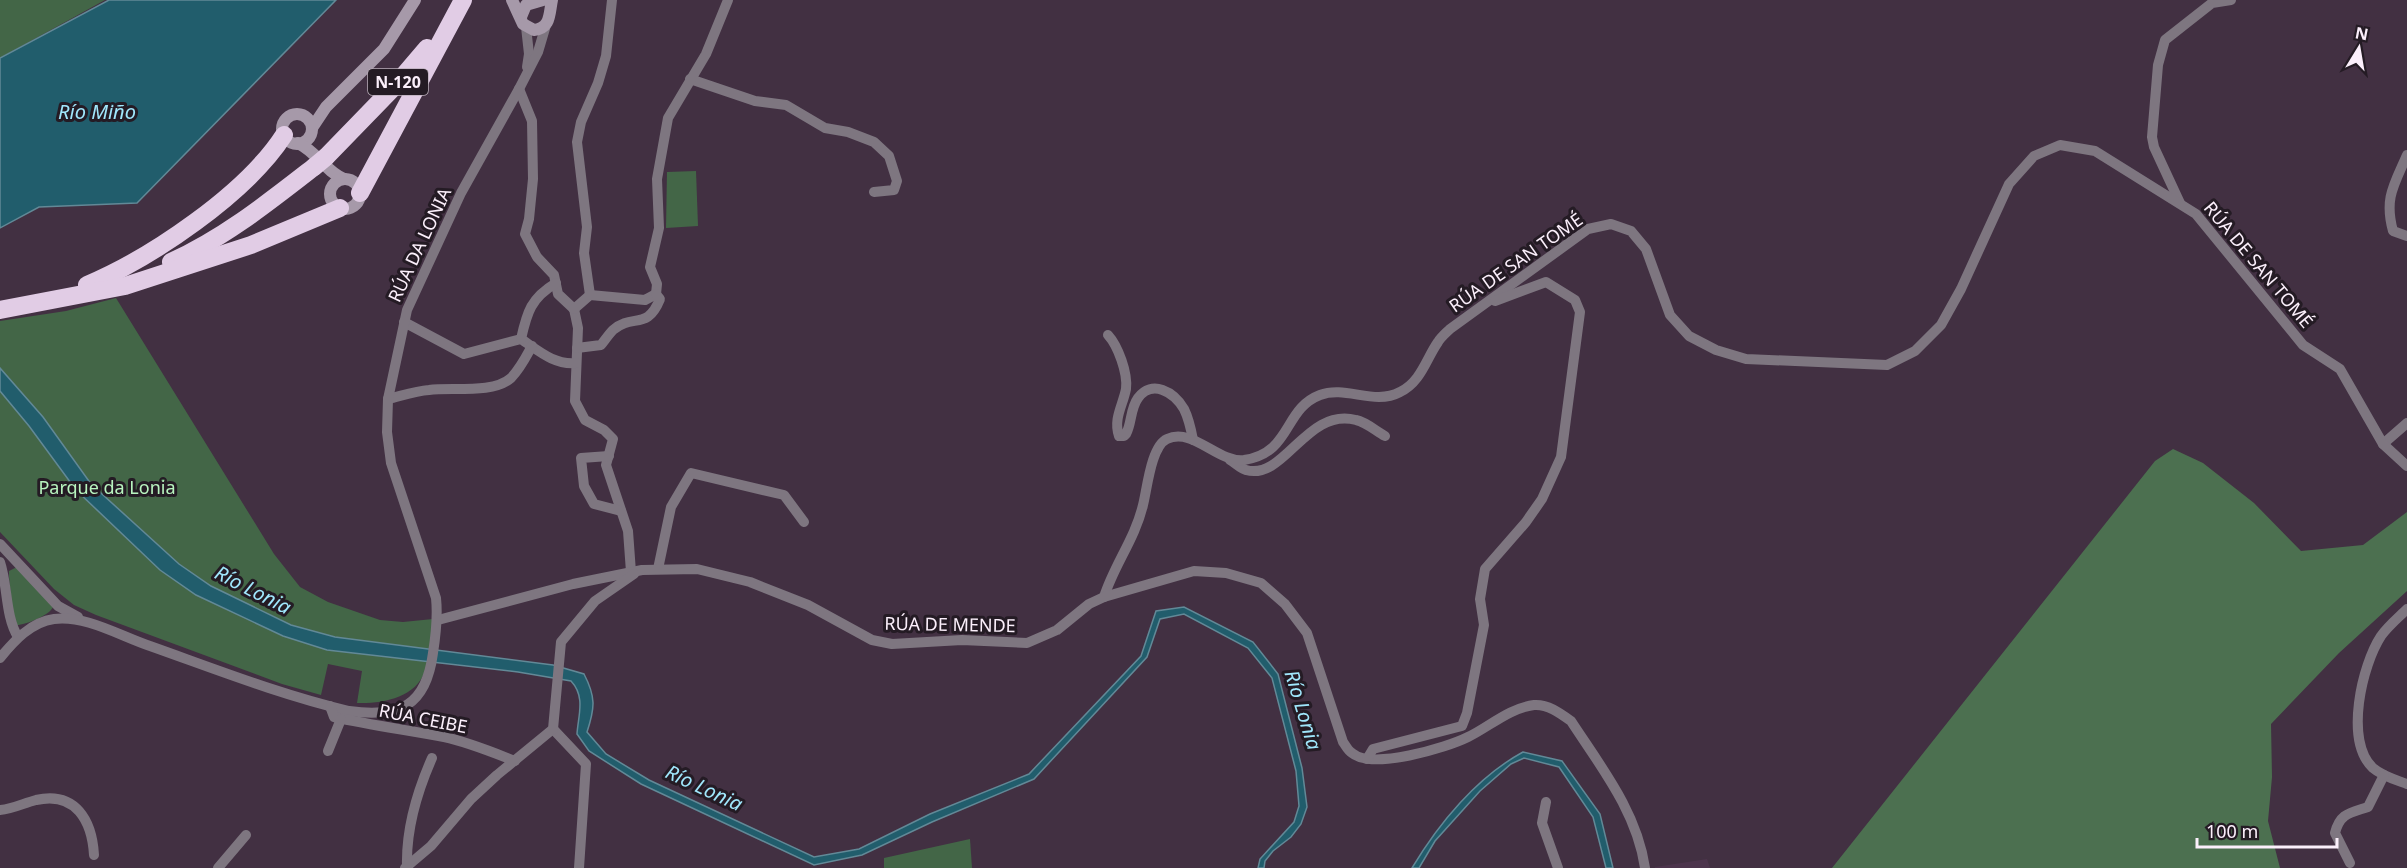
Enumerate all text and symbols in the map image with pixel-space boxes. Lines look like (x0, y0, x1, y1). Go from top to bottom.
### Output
north arrow (2329, 18, 2389, 78)
text: N (2353, 21, 2370, 45)
road number: N-120 (368, 69, 428, 95)
water label: Río Miño (58, 98, 136, 125)
street label: RÚA DA LONIA (382, 183, 456, 306)
street label: RÚA DE SAN TOMÉ (2199, 196, 2319, 333)
street label: RÚA DE SAN TOMÉ (1444, 207, 1587, 317)
park label: Parque da Lonia (38, 475, 176, 499)
water label: Río Lonia (211, 559, 296, 620)
street label: RÚA DE MENDE (884, 611, 1016, 637)
water label: Río Lonia (1279, 667, 1328, 753)
street label: RÚA CEIBE (377, 698, 469, 738)
water label: Río Lonia (661, 758, 747, 817)
scale bar (2197, 811, 2336, 849)
text: 100 m (2206, 819, 2258, 843)

